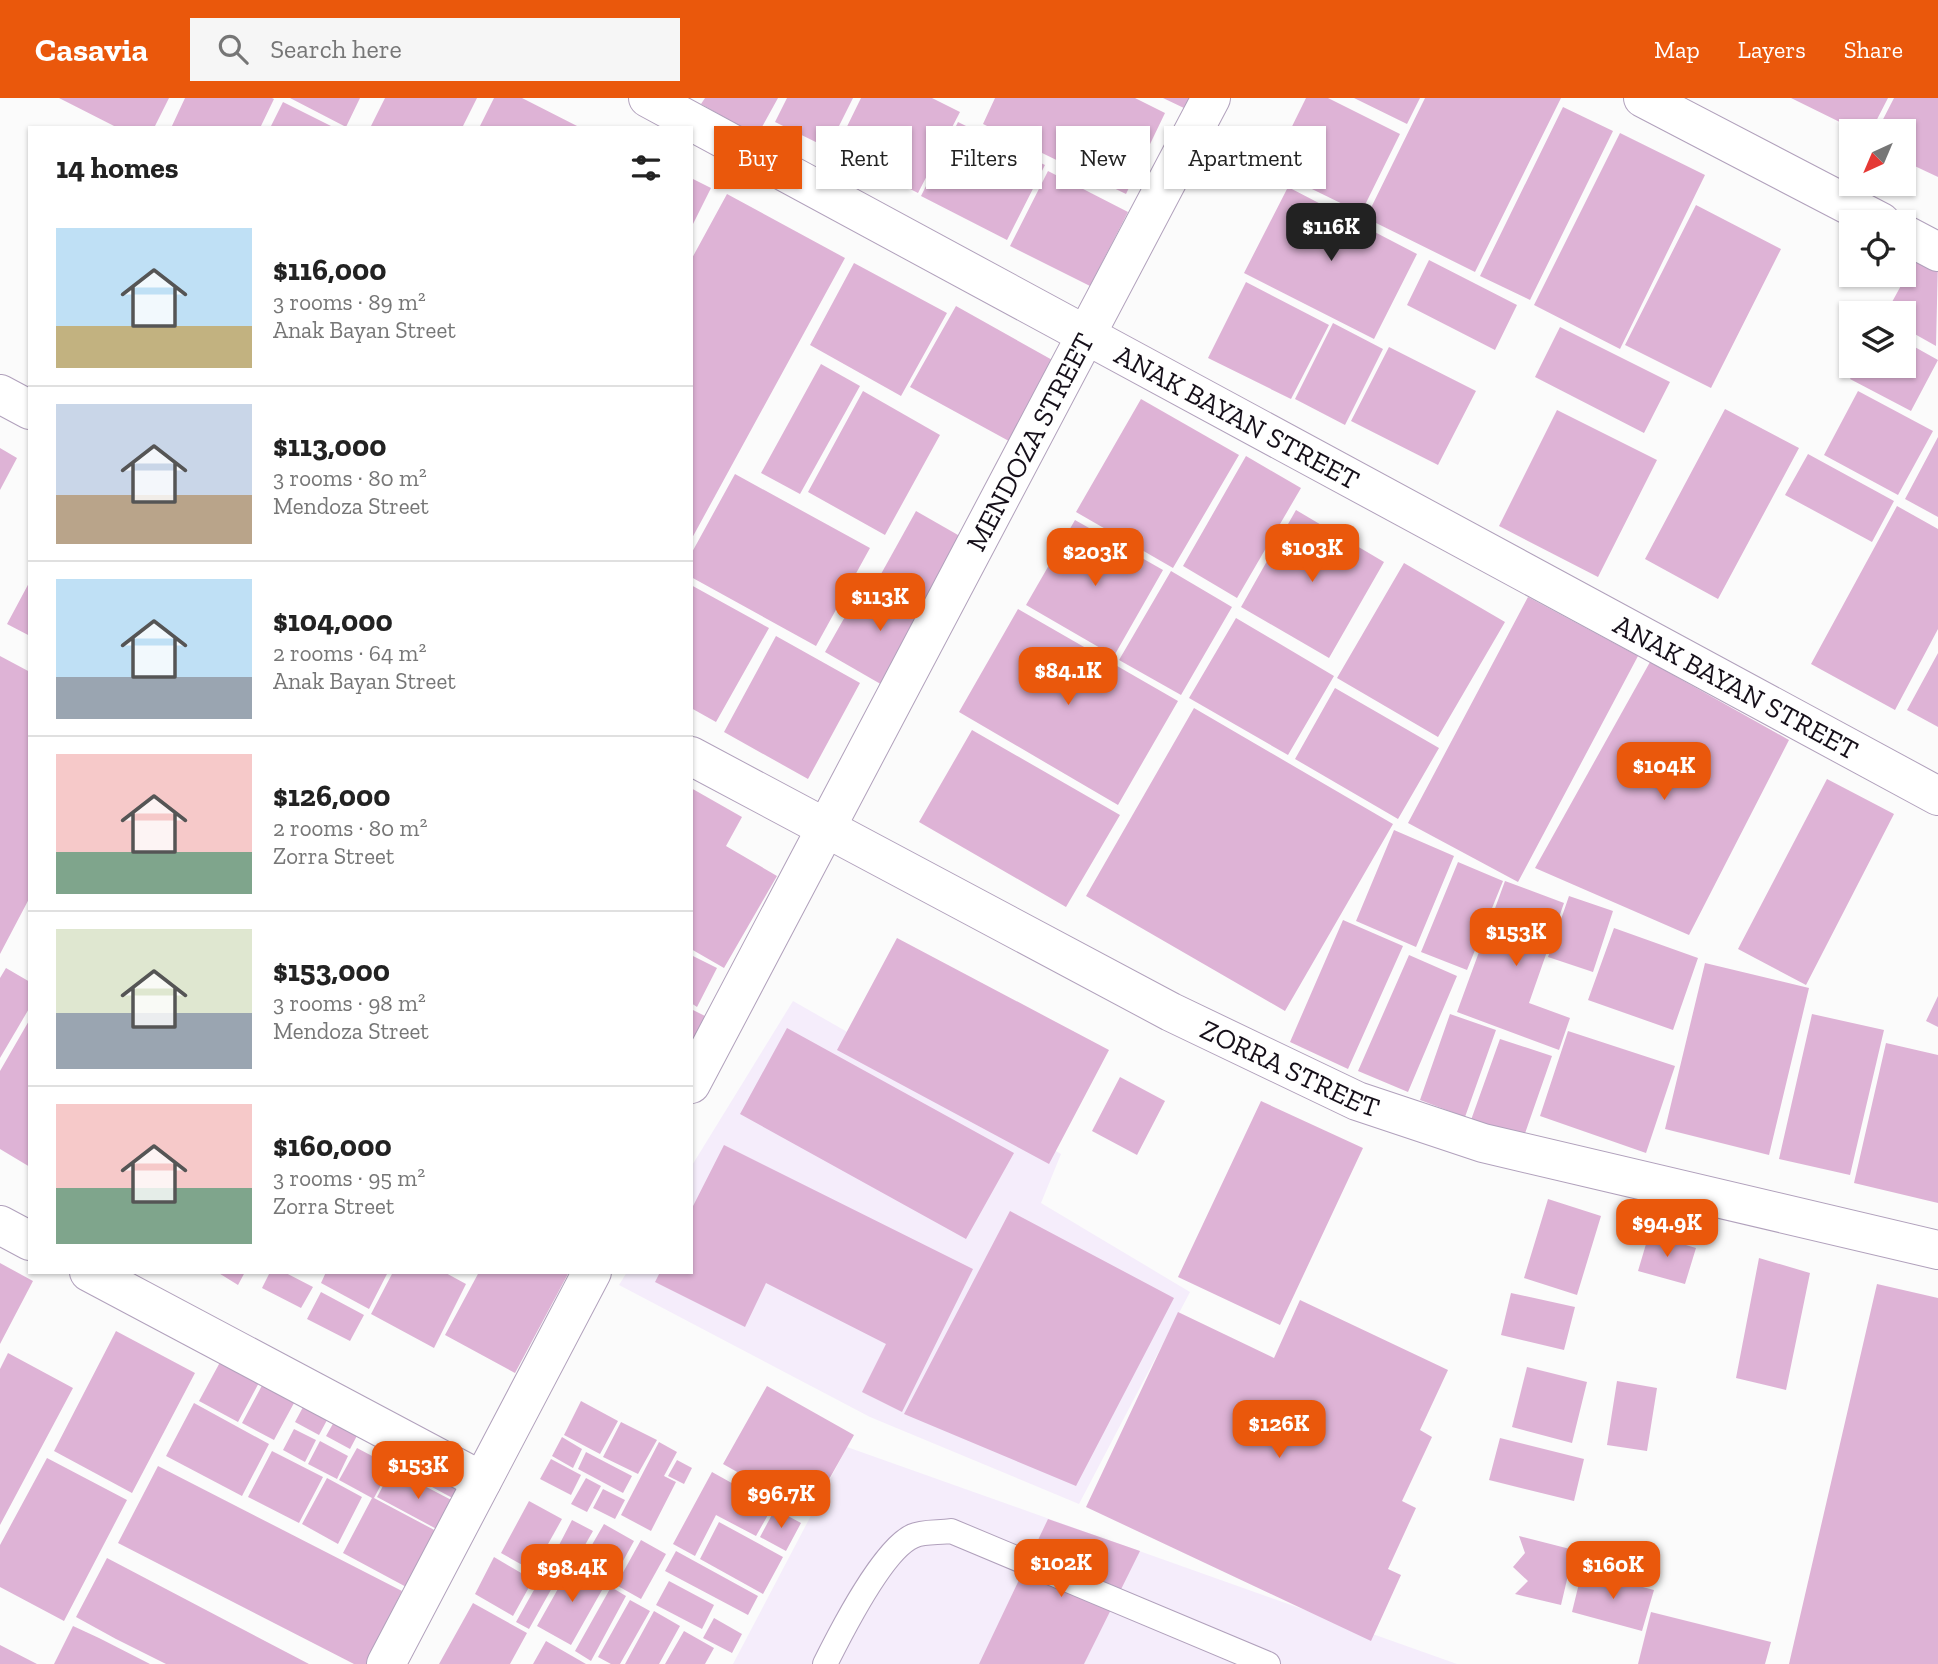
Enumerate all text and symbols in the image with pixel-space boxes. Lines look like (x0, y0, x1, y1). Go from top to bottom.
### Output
search box (190, 18, 680, 81)
text: Casavia (35, 30, 148, 69)
icon: search (214, 30, 252, 68)
text: Search here (270, 33, 402, 65)
text: Map (1654, 35, 1700, 64)
text: Layers (1738, 35, 1806, 64)
text: Share (1844, 35, 1903, 64)
north arrow (1839, 119, 1916, 196)
map controls (1839, 119, 1916, 378)
chip: Buy (714, 126, 802, 189)
chip: Rent (816, 126, 912, 189)
chip: Filters (926, 126, 1042, 189)
chip: New (1056, 126, 1150, 189)
chip: Apartment (1164, 126, 1326, 189)
icon: filters (627, 149, 665, 187)
text: 14 homes (56, 150, 179, 186)
pin: $116K (1282, 204, 1380, 263)
button: locate (1839, 210, 1916, 287)
text: $116K (1302, 212, 1360, 240)
text: $116,000 (273, 252, 387, 288)
icon: home (112, 256, 196, 340)
text: 3 rooms · 89 m² (273, 288, 426, 316)
button: layers (1839, 301, 1916, 378)
text: Anak Bayan Street (273, 316, 456, 344)
street label: MENDOZA STREET (959, 327, 1101, 556)
street label: ANAK BAYAN STREET (1109, 337, 1365, 496)
text: $113,000 (273, 428, 386, 464)
icon: home (112, 432, 196, 516)
text: 3 rooms · 80 m² (273, 464, 427, 492)
text: Mendoza Street (273, 492, 429, 520)
pin: $103K (1263, 524, 1361, 584)
pin: $203K (1046, 528, 1144, 588)
text: $103K (1281, 533, 1343, 561)
text: $203K (1063, 537, 1127, 565)
pin: $113K (831, 574, 929, 633)
text: $113K (851, 582, 909, 610)
text: $104,000 (273, 603, 393, 639)
icon: home (112, 607, 196, 691)
street label: ANAK BAYAN STREET (1608, 607, 1864, 766)
text: 2 rooms · 64 m² (273, 639, 426, 667)
pin: $84.1K (1011, 648, 1125, 707)
text: $84.1K (1035, 656, 1101, 684)
text: Anak Bayan Street (273, 667, 456, 695)
pin: $104K (1615, 742, 1713, 802)
text: $104K (1633, 751, 1695, 779)
text: $126,000 (273, 778, 391, 814)
icon: home (112, 782, 196, 866)
text: 2 rooms · 80 m² (273, 814, 427, 842)
text: Zorra Street (273, 842, 394, 870)
pin: $153K (1467, 908, 1565, 968)
text: $153K (1486, 917, 1546, 945)
text: $153,000 (273, 953, 390, 989)
icon: home (112, 957, 196, 1041)
text: 3 rooms · 98 m² (273, 989, 426, 1017)
street label: ZORRA STREET (1195, 1012, 1384, 1124)
text: Mendoza Street (273, 1017, 429, 1045)
text: $160,000 (273, 1128, 392, 1164)
icon: home (112, 1132, 196, 1216)
text: 3 rooms · 95 m² (273, 1164, 425, 1192)
text: Zorra Street (273, 1192, 394, 1220)
pin: $94.9K (1610, 1200, 1724, 1259)
text: $94.9K (1632, 1208, 1702, 1236)
pin: $126K (1230, 1400, 1328, 1460)
text: $126K (1249, 1409, 1309, 1437)
pin: $153K (369, 1442, 467, 1501)
text: $153K (388, 1450, 448, 1478)
pin: $96.7K (724, 1470, 838, 1530)
text: $96.7K (747, 1479, 815, 1507)
pin: $102K (1012, 1540, 1110, 1599)
pin: $160K (1564, 1542, 1662, 1601)
pin: $98.4K (515, 1544, 629, 1604)
text: $102K (1030, 1548, 1092, 1576)
text: $160K (1582, 1550, 1644, 1578)
text: $98.4K (537, 1553, 607, 1581)

